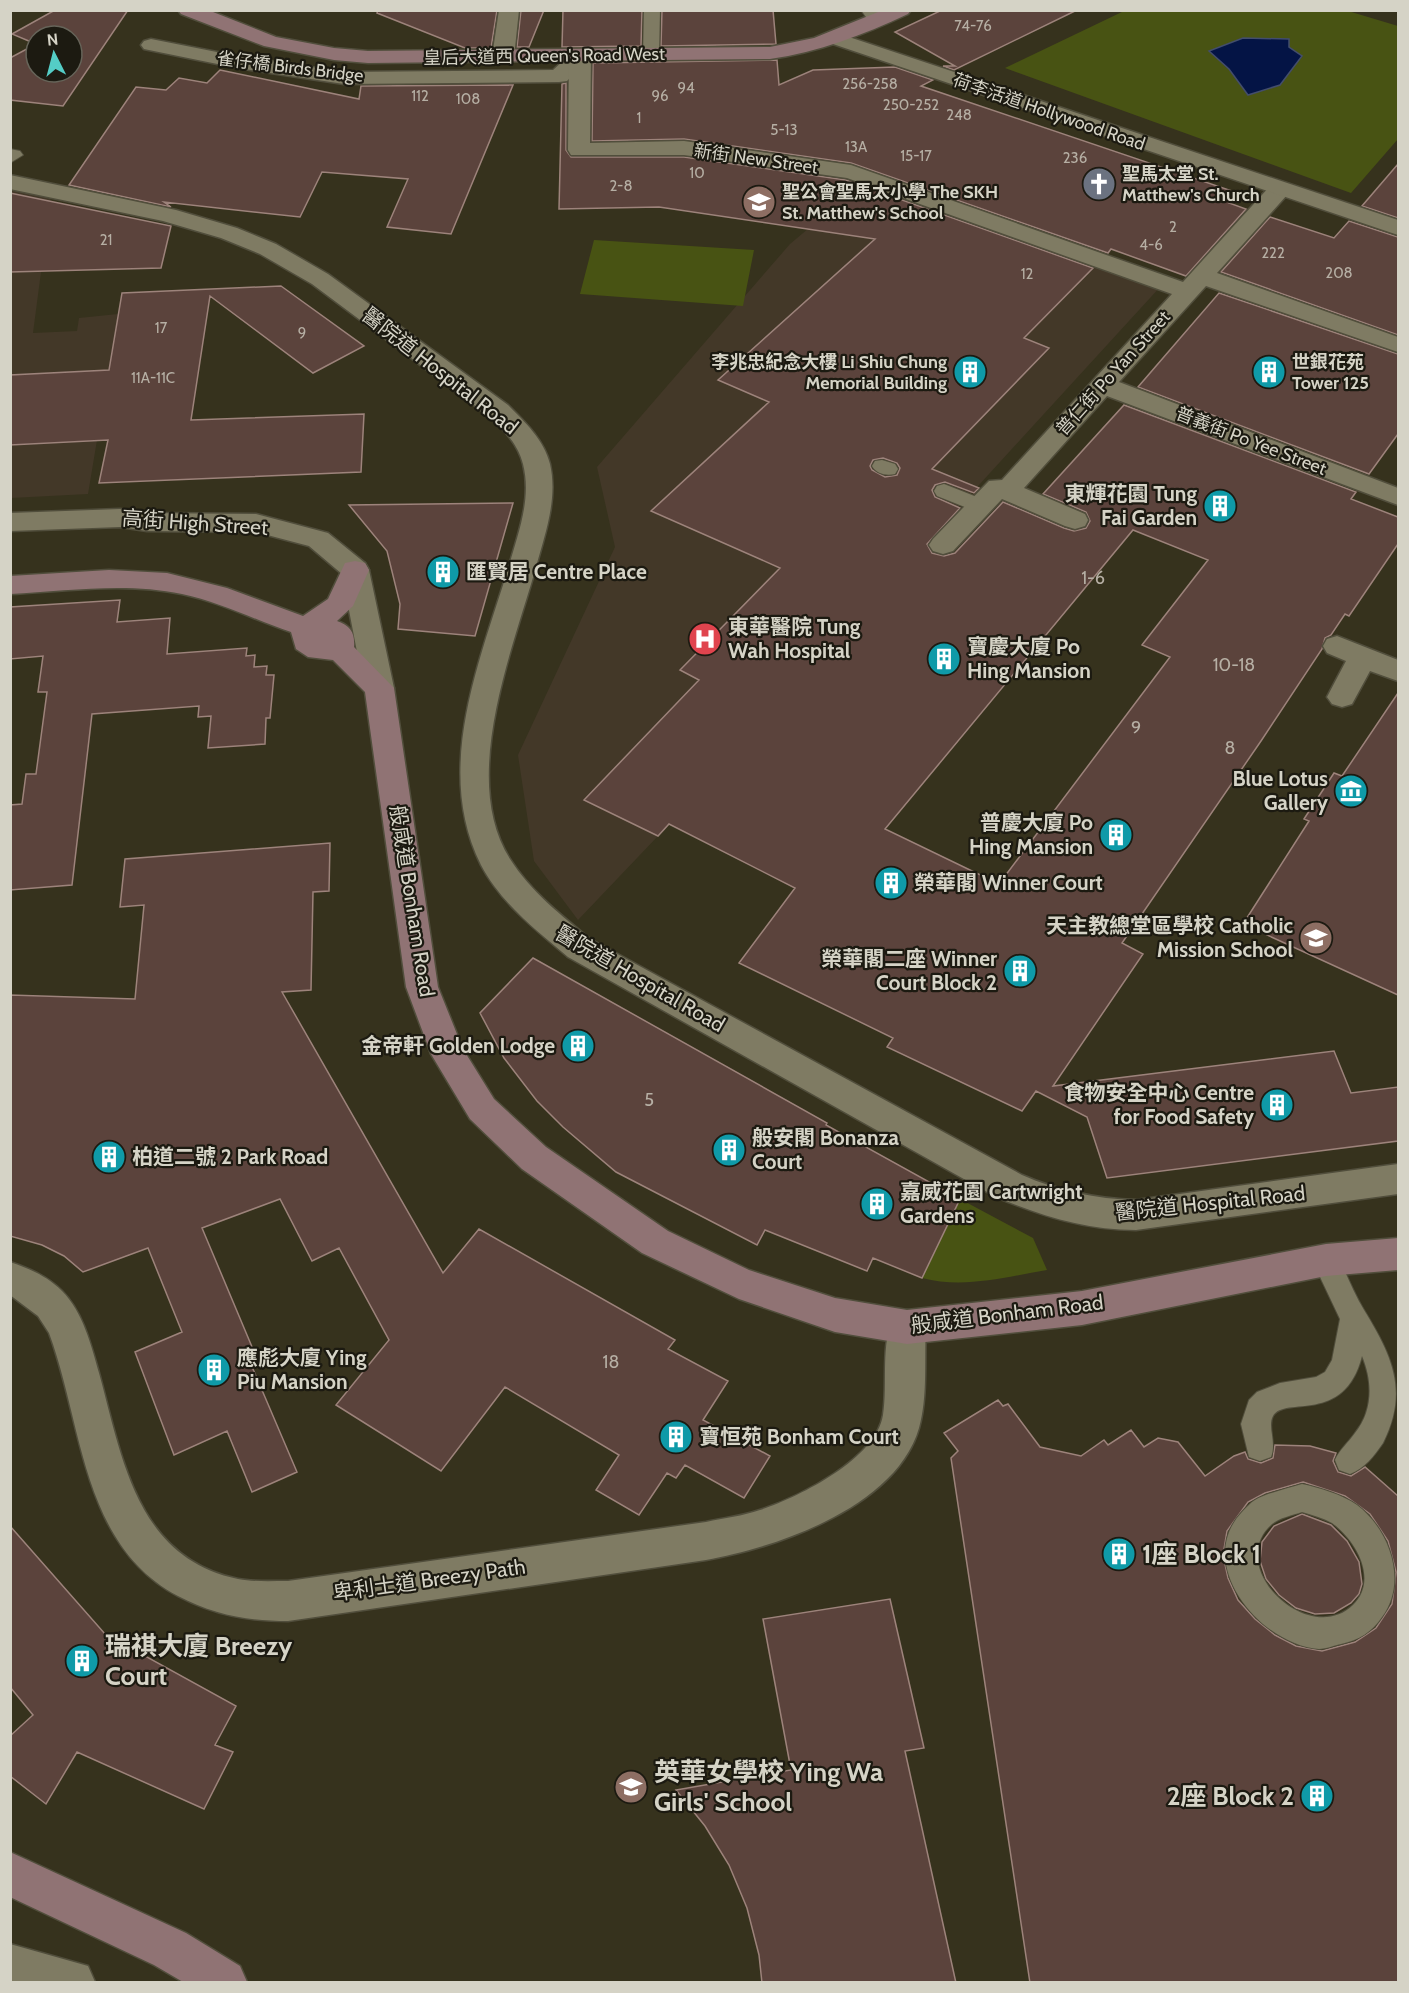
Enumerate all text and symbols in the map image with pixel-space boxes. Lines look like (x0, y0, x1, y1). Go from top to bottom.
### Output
house number: 74-76 (954, 17, 992, 35)
north arrow (24, 24, 84, 84)
text: N (46, 30, 59, 50)
street label: 皇后大道西 Queen's Road West (423, 43, 665, 69)
street label: 雀仔橋 Birds Bridge (215, 47, 365, 87)
street label: 荷李活道 Hollywood Road (950, 69, 1148, 155)
house number: 256-258 (842, 75, 898, 93)
house number: 94 (677, 79, 695, 97)
house number: 112 (411, 87, 429, 105)
house number: 96 (651, 87, 669, 105)
house number: 108 (456, 90, 480, 108)
house number: 250-252 (883, 96, 939, 114)
house number: 248 (946, 106, 972, 124)
house number: 1 (637, 109, 641, 127)
house number: 5-13 (770, 121, 798, 139)
house number: 13A (845, 138, 868, 156)
street label: 新街 New Street (693, 139, 819, 179)
house number: 15-17 (900, 147, 932, 165)
house number: 236 (1063, 149, 1087, 167)
place label: 聖馬太堂 St. Matthew's Church (1122, 163, 1260, 206)
house number: 10 (689, 164, 705, 182)
church icon: 聖馬太堂 St. Matthew's Church (1081, 166, 1117, 202)
house number: 2-8 (609, 177, 633, 195)
place label: 聖公會聖馬太小學 The SKH St. Matthew's School (782, 181, 998, 224)
school or university icon: 聖公會聖馬太小學 The SKH St. Matthew's School (741, 184, 777, 220)
house number: 2 (1169, 218, 1177, 236)
house number: 21 (100, 231, 112, 249)
house number: 4-6 (1139, 236, 1163, 254)
house number: 222 (1261, 244, 1285, 262)
house number: 208 (1325, 264, 1353, 282)
house number: 12 (1021, 265, 1034, 283)
street label: 醫院道 Hospital Road (357, 302, 523, 439)
street label: 普仁街 Po Yan Street (1051, 306, 1175, 440)
house number: 17 (155, 319, 168, 337)
house number: 9 (298, 324, 306, 342)
place label: 李兆忠紀念大樓 Li Shiu Chung Memorial Building (711, 351, 947, 394)
place label: 世銀花苑 Tower 125 (1292, 351, 1369, 394)
building icon: 李兆忠紀念大樓 Li Shiu Chung Memorial Building (952, 354, 988, 390)
building icon: 世銀花苑 Tower 125 (1251, 354, 1287, 390)
house number: 11A-11C (131, 369, 175, 387)
street label: 普義街 Po Yee Street (1173, 402, 1329, 480)
place label: 東輝花園 Tung Fai Garden (1065, 481, 1197, 530)
building icon: 東輝花園 Tung Fai Garden (1202, 488, 1238, 524)
street label: 高街 High Street (121, 505, 269, 540)
building icon: 匯賢居 Centre Place (425, 554, 461, 590)
place label: 匯賢居 Centre Place (466, 559, 647, 584)
house number: 1-6 (1081, 567, 1105, 589)
place label: 東華醫院 Tung Wah Hospital (728, 614, 861, 663)
hospital icon: 東華醫院 Tung Wah Hospital (687, 621, 723, 657)
place label: 寶慶大廈 Po Hing Mansion (967, 634, 1091, 683)
building icon: 寶慶大廈 Po Hing Mansion (926, 641, 962, 677)
house number: 10-18 (1213, 654, 1255, 676)
house number: 9 (1131, 717, 1141, 739)
house number: 8 (1225, 737, 1235, 759)
place label: Blue Lotus Gallery (1233, 766, 1329, 815)
museum icon: Blue Lotus Gallery (1333, 773, 1369, 809)
street label: 般咸道 Bonham Road (385, 803, 440, 999)
place label: 普慶大廈 Po Hing Mansion (969, 810, 1093, 859)
building icon: 普慶大廈 Po Hing Mansion (1098, 817, 1134, 853)
building icon: 榮華閣 Winner Court (873, 865, 909, 901)
place label: 榮華閣 Winner Court (914, 870, 1103, 895)
place label: 天主教總堂區學校 Catholic Mission School (1046, 913, 1293, 962)
street label: 醫院道 Hospital Road (551, 920, 729, 1037)
school or university icon: 天主教總堂區學校 Catholic Mission School (1298, 920, 1334, 956)
place label: 榮華閣二座 Winner Court Block 2 (821, 946, 997, 995)
building icon: 榮華閣二座 Winner Court Block 2 (1002, 953, 1038, 989)
building icon: 金帝軒 Golden Lodge (560, 1028, 596, 1064)
place label: 金帝軒 Golden Lodge (361, 1033, 555, 1058)
place label: 食物安全中心 Centre for Food Safety (1064, 1080, 1255, 1129)
building icon: 食物安全中心 Centre for Food Safety (1259, 1087, 1295, 1123)
house number: 5 (644, 1089, 654, 1111)
place label: 般安閣 Bonanza Court (752, 1125, 899, 1174)
building icon: 般安閣 Bonanza Court (711, 1132, 747, 1168)
building icon: 柏道二號 2 Park Road (91, 1139, 127, 1175)
place label: 柏道二號 2 Park Road (132, 1144, 328, 1169)
place label: 嘉威花園 Cartwright Gardens (900, 1179, 1083, 1228)
street label: 醫院道 Hospital Road (1114, 1180, 1306, 1225)
building icon: 嘉威花園 Cartwright Gardens (859, 1186, 895, 1222)
street label: 般咸道 Bonham Road (909, 1289, 1105, 1338)
place label: 應彪大廈 Ying Piu Mansion (237, 1345, 367, 1394)
house number: 18 (603, 1351, 619, 1373)
building icon: 應彪大廈 Ying Piu Mansion (196, 1352, 232, 1388)
building icon: 寶恒苑 Bonham Court (658, 1419, 694, 1455)
place label: 寶恒苑 Bonham Court (699, 1424, 899, 1449)
building icon: 1座 Block 1 (1101, 1536, 1137, 1572)
place label: 1座 Block 1 (1142, 1538, 1261, 1570)
street label: 卑利士道 Breezy Path (331, 1554, 527, 1605)
place label: 瑞祺大廈 Breezy Court (105, 1630, 292, 1692)
building icon: 瑞祺大廈 Breezy Court (64, 1643, 100, 1679)
place label: 英華女學校 Ying Wa Girls' School (654, 1756, 883, 1818)
school or university icon: 英華女學校 Ying Wa Girls' School (613, 1769, 649, 1805)
building icon: 2座 Block 2 (1299, 1778, 1335, 1814)
place label: 2座 Block 2 (1167, 1780, 1294, 1812)

